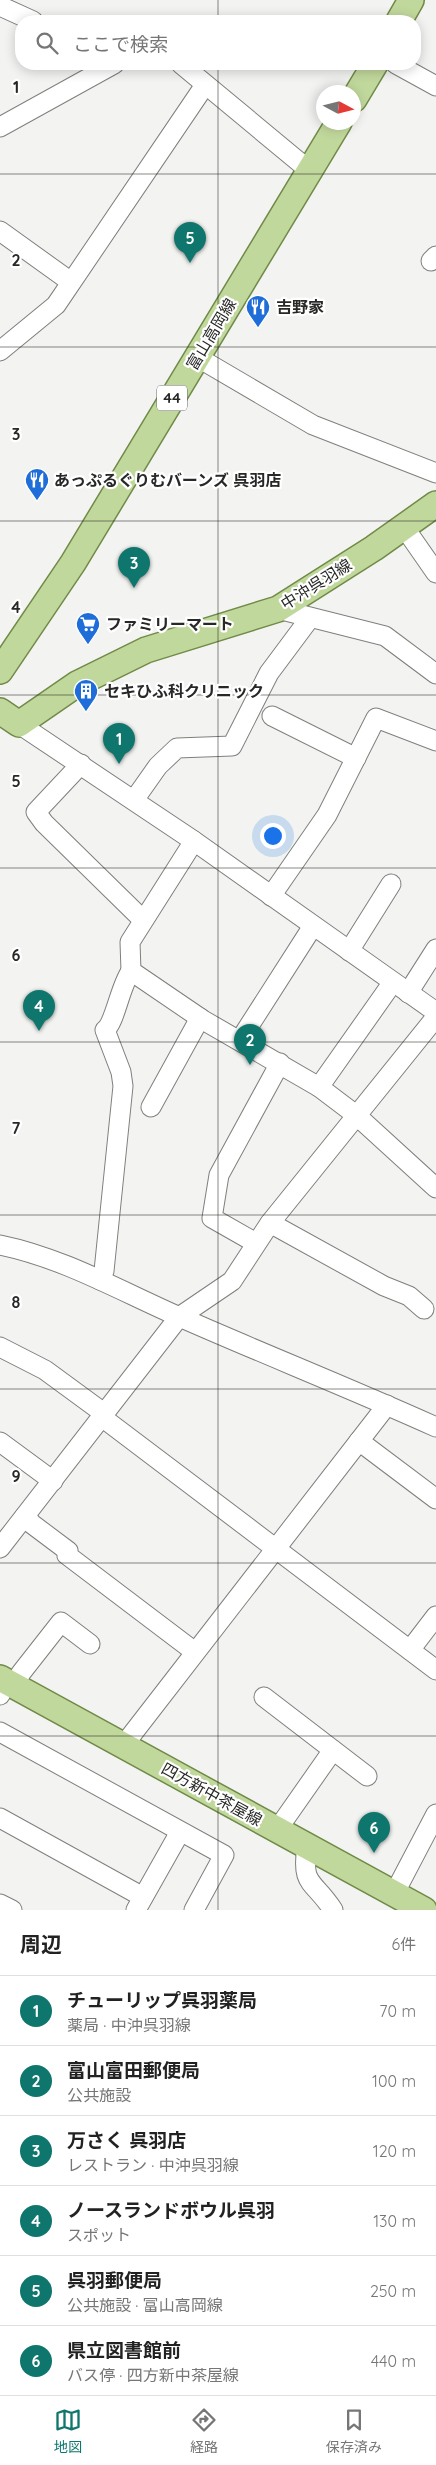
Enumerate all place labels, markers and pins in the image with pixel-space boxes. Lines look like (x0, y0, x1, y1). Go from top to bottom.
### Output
pin: 5 (174, 222, 206, 263)
restaurant icon: 吉野家 (245, 294, 271, 328)
place label: 吉野家 (276, 297, 324, 317)
restaurant icon: あっぷるぐりむバーンズ 呉羽店 (24, 467, 50, 501)
place label: あっぷるぐりむバーンズ 呉羽店 (54, 470, 281, 490)
pin: 3 (118, 547, 150, 588)
supermarket icon: ファミリーマート (75, 611, 101, 645)
place label: ファミリーマート (106, 614, 234, 634)
building icon: セキひふ科クリニック (73, 678, 99, 712)
place label: セキひふ科クリニック (104, 681, 264, 701)
pin: 1 (103, 723, 135, 764)
pin: 4 (23, 990, 55, 1031)
pin: 2 (234, 1024, 266, 1065)
pin: 6 (358, 1812, 390, 1853)

